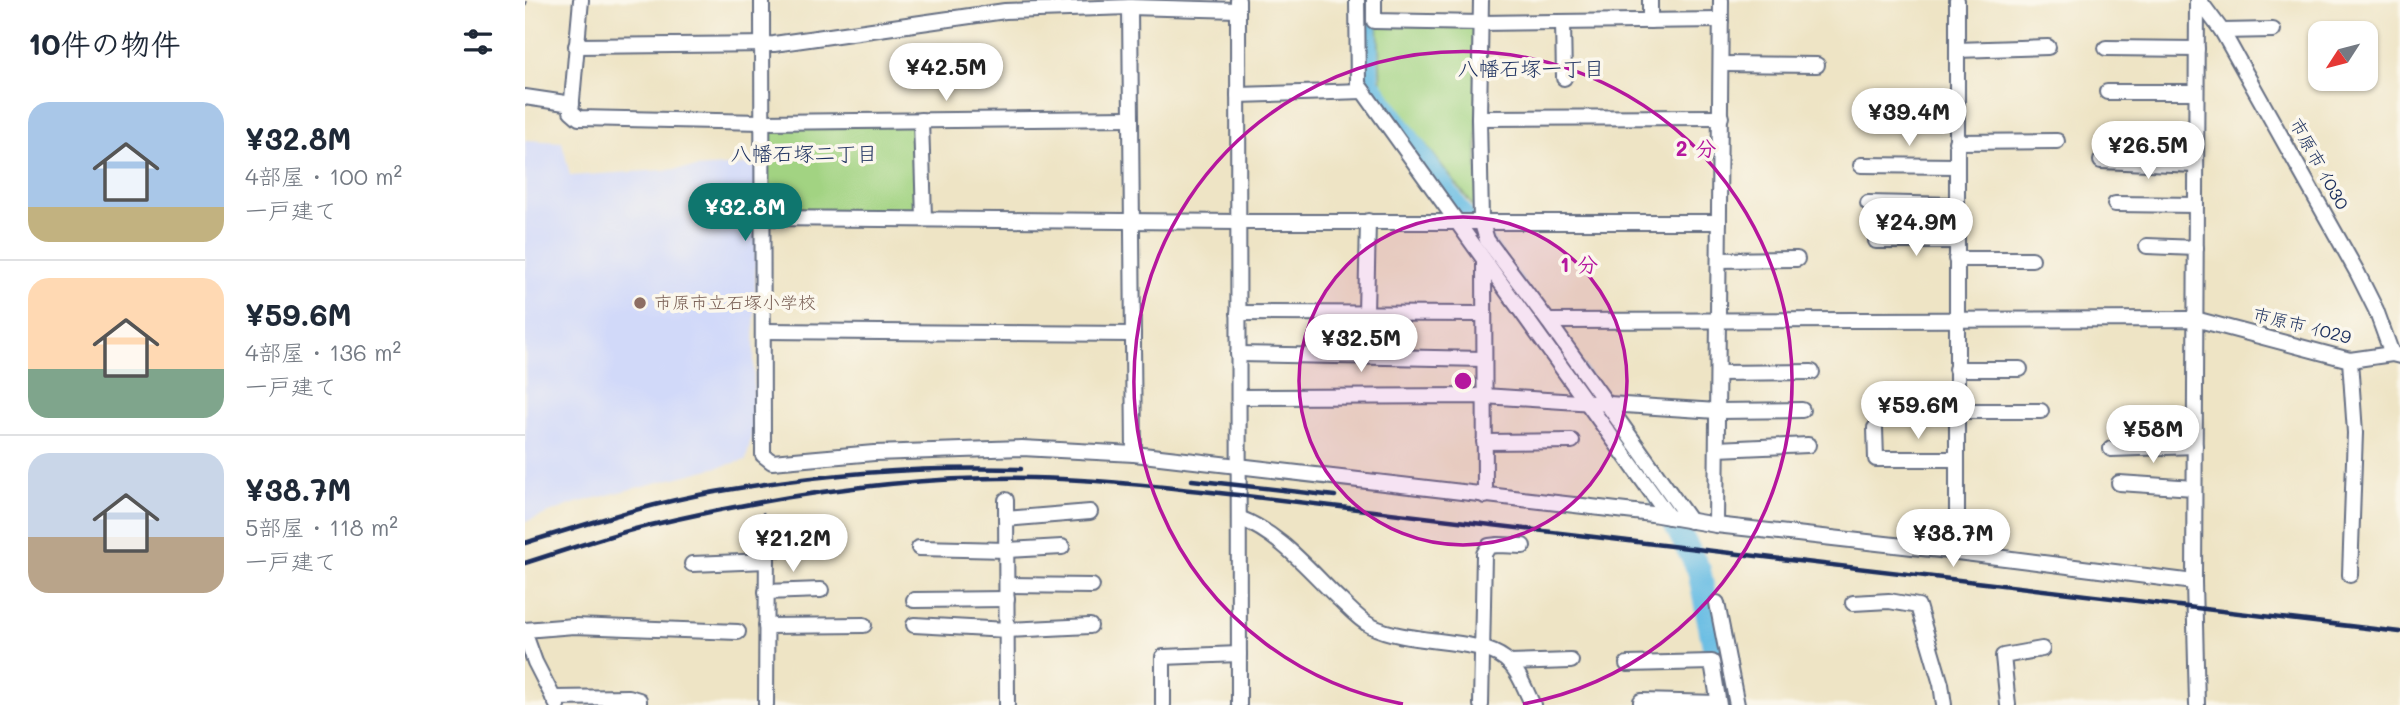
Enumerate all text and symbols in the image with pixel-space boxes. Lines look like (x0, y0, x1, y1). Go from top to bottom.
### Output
north arrow (2308, 21, 2378, 91)
map controls (2308, 21, 2378, 91)
text: 10件の物件 (28, 23, 181, 63)
icon: filters (459, 23, 497, 61)
pin: ¥42.5M (889, 43, 1003, 103)
text: ¥42.5M (905, 51, 987, 81)
district label: 八幡石塚一丁目 (1458, 54, 1605, 81)
pin: ¥39.4M (1852, 88, 1966, 148)
text: ¥39.4M (1868, 96, 1950, 126)
street label: 市原市 ｲ030 (2285, 113, 2355, 214)
text: ¥32.8M (245, 118, 352, 158)
pin: ¥26.5M (2091, 122, 2205, 181)
text: ¥26.5M (2108, 129, 2188, 159)
icon: home (84, 130, 168, 214)
text: 2 分 (1676, 134, 1716, 161)
district label: 八幡石塚二丁目 (731, 139, 878, 166)
text: 4部屋 · 100 m² (245, 161, 402, 191)
pin: ¥32.8M (688, 184, 802, 243)
text: ¥32.8M (704, 191, 786, 221)
text: 一戸建て (245, 195, 337, 225)
pin: ¥24.9M (1859, 198, 1973, 258)
text: ¥24.9M (1875, 206, 1957, 236)
text: 1 分 (1560, 250, 1598, 277)
place label: 市原市立石塚小学校 (654, 290, 816, 314)
text: ¥59.6M (245, 294, 352, 334)
marker: 市原市立石塚小学校 (632, 295, 648, 311)
street label: 市原市 ｲ029 (2251, 301, 2354, 349)
icon: home (84, 306, 168, 390)
pin: ¥32.5M (1304, 314, 1418, 374)
text: ¥32.5M (1321, 322, 1401, 352)
text: 4部屋 · 136 m² (245, 337, 401, 367)
centre of rings (1451, 369, 1475, 393)
text: 一戸建て (245, 371, 337, 401)
pin: ¥59.6M (1861, 382, 1975, 441)
text: ¥59.6M (1877, 389, 1959, 419)
pin: ¥58M (2112, 406, 2194, 465)
text: ¥58M (2122, 413, 2184, 443)
text: ¥38.7M (245, 469, 351, 509)
icon: home (84, 481, 168, 565)
pin: ¥38.7M (1896, 510, 2010, 569)
text: 5部屋 · 118 m² (245, 512, 398, 542)
pin: ¥21.2M (736, 514, 850, 574)
text: ¥38.7M (1912, 517, 1994, 547)
text: ¥21.2M (755, 522, 831, 552)
text: 一戸建て (245, 546, 337, 576)

